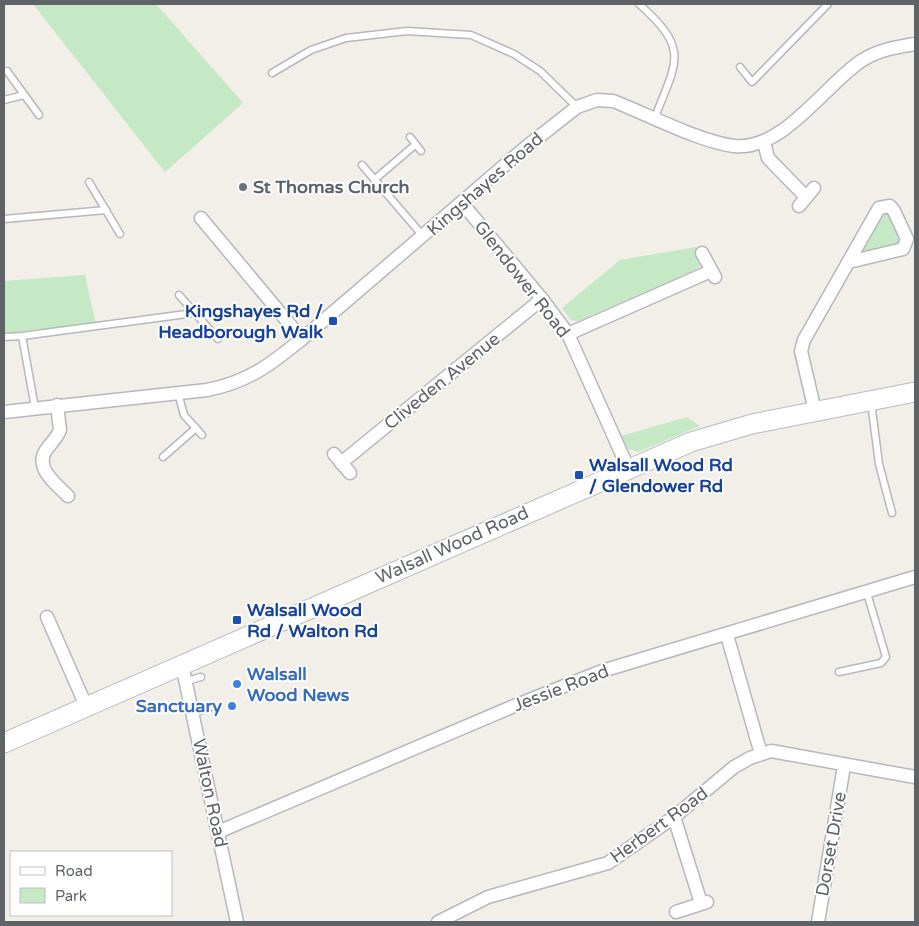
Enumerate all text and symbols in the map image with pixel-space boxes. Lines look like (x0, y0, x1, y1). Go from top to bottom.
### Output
street label: Kingshayes Road (422, 128, 548, 240)
place label: St Thomas Church (253, 176, 410, 198)
marker: St Thomas Church (237, 181, 249, 193)
street label: Glendower Road (469, 216, 575, 342)
place label: Kingshayes Rd / Headborough Walk (158, 300, 323, 343)
marker: Kingshayes Rd / Headborough Walk (327, 315, 339, 327)
street label: Cliveden Avenue (380, 328, 504, 434)
place label: Walsall Wood Rd / Glendower Rd (589, 454, 733, 497)
marker: Walsall Wood Rd / Glendower Rd (573, 469, 585, 481)
street label: Walsall Wood Road (372, 501, 532, 589)
place label: Walsall Wood Rd / Walton Rd (247, 599, 378, 642)
marker: Walsall Wood Rd / Walton Rd (231, 614, 243, 626)
street label: Jessie Road (510, 660, 612, 716)
place label: Walsall Wood News (247, 663, 350, 706)
marker: Walsall Wood News (231, 678, 243, 690)
place label: Sanctuary (136, 695, 222, 717)
marker: Sanctuary (226, 700, 238, 712)
street label: Walton Road (188, 737, 232, 849)
street label: Herbert Road (606, 782, 712, 868)
street label: Dorset Drive (811, 790, 851, 898)
legend (10, 851, 172, 916)
text: Road (55, 862, 93, 880)
text: Park (55, 887, 87, 905)

